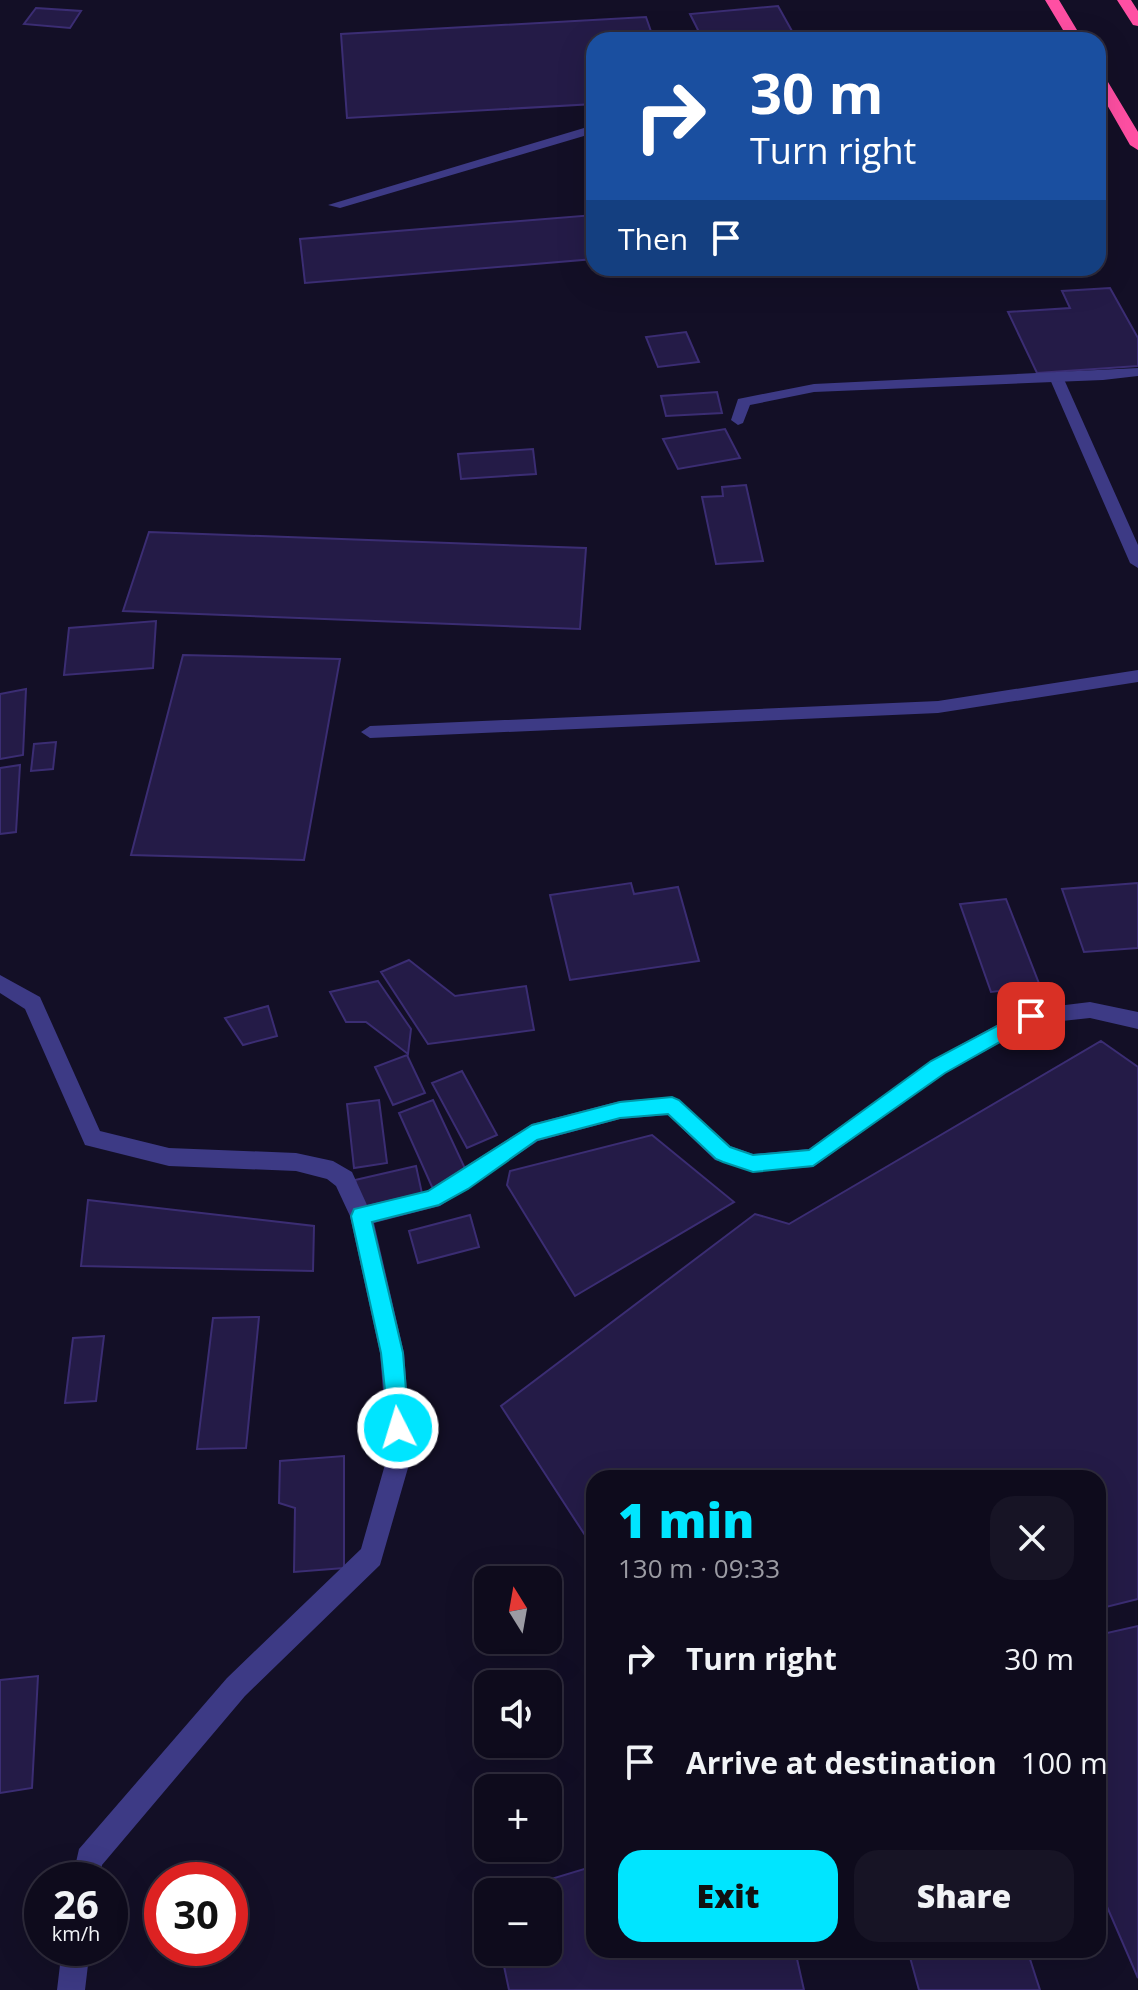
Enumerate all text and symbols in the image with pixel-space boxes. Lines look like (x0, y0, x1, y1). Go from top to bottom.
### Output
text: 30 m (750, 54, 884, 130)
icon: right (618, 64, 722, 168)
text: Turn right (750, 126, 916, 175)
icon: arrive (704, 216, 748, 260)
text: Then (618, 218, 688, 259)
pin (997, 982, 1065, 1050)
icon: arrive (1009, 994, 1053, 1038)
position arrow (356, 1386, 440, 1470)
text: 1 min (618, 1487, 754, 1552)
button: close (990, 1496, 1074, 1580)
text: 130 m · 09:33 (618, 1550, 780, 1586)
north arrow (474, 1566, 562, 1654)
map controls (474, 1566, 562, 1966)
icon: right (618, 1636, 662, 1680)
text: Turn right (686, 1638, 837, 1679)
text: 30 m (1004, 1638, 1074, 1679)
button: sound (474, 1670, 562, 1758)
icon: arrive (618, 1740, 662, 1784)
text: Arrive at destination (686, 1742, 997, 1783)
text: 100 m (1021, 1742, 1108, 1783)
button: + (474, 1774, 562, 1862)
button: Exit (618, 1850, 838, 1942)
button: Share (854, 1850, 1074, 1942)
speed limit sign: 30 (144, 1862, 248, 1966)
text: 26 (53, 1876, 99, 1931)
button: − (474, 1878, 562, 1966)
text: km/h (52, 1920, 100, 1947)

